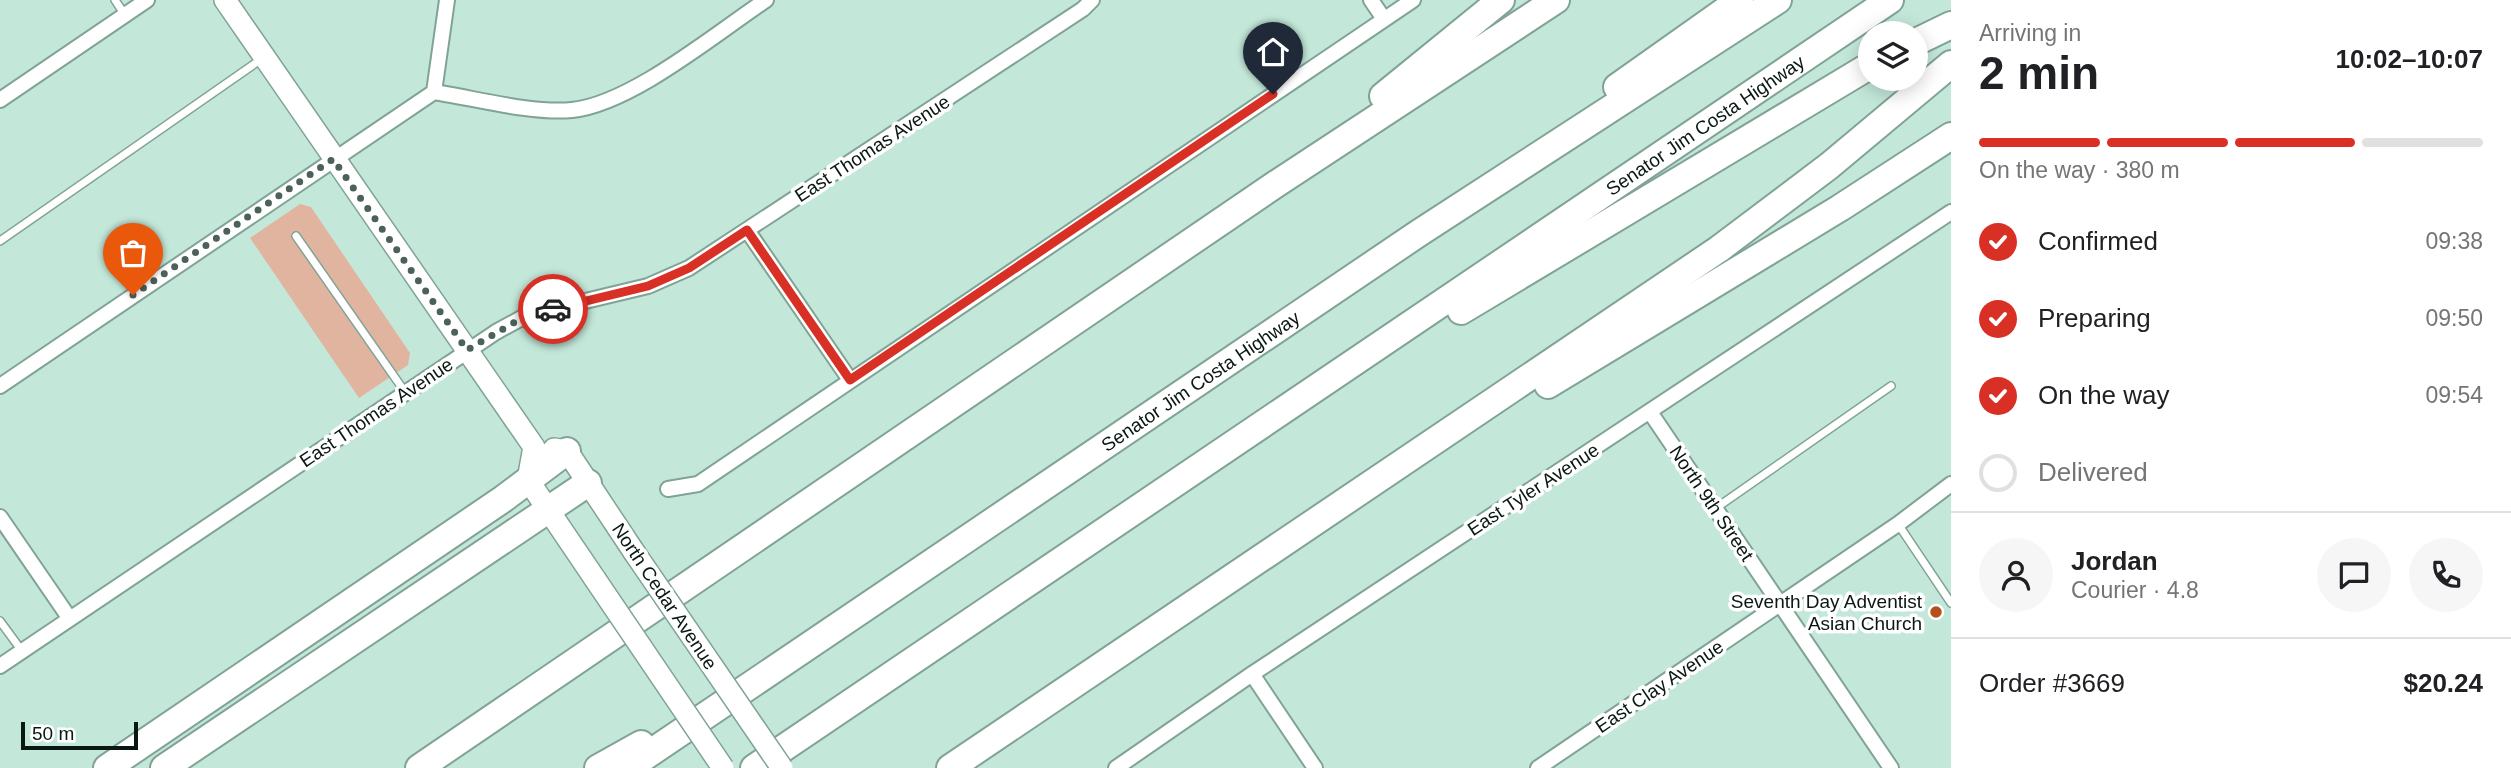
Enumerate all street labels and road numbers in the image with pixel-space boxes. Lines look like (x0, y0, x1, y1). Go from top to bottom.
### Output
street label: Senator Jim Costa Highway (1602, 51, 1809, 200)
street label: East Thomas Avenue (791, 91, 953, 206)
street label: Senator Jim Costa Highway (1098, 307, 1304, 456)
street label: East Thomas Avenue (296, 353, 457, 471)
street label: East Tyler Avenue (1464, 439, 1603, 540)
street label: North 9th Street (1665, 442, 1758, 565)
street label: North Cedar Avenue (608, 519, 721, 673)
street label: East Clay Avenue (1591, 636, 1727, 737)

